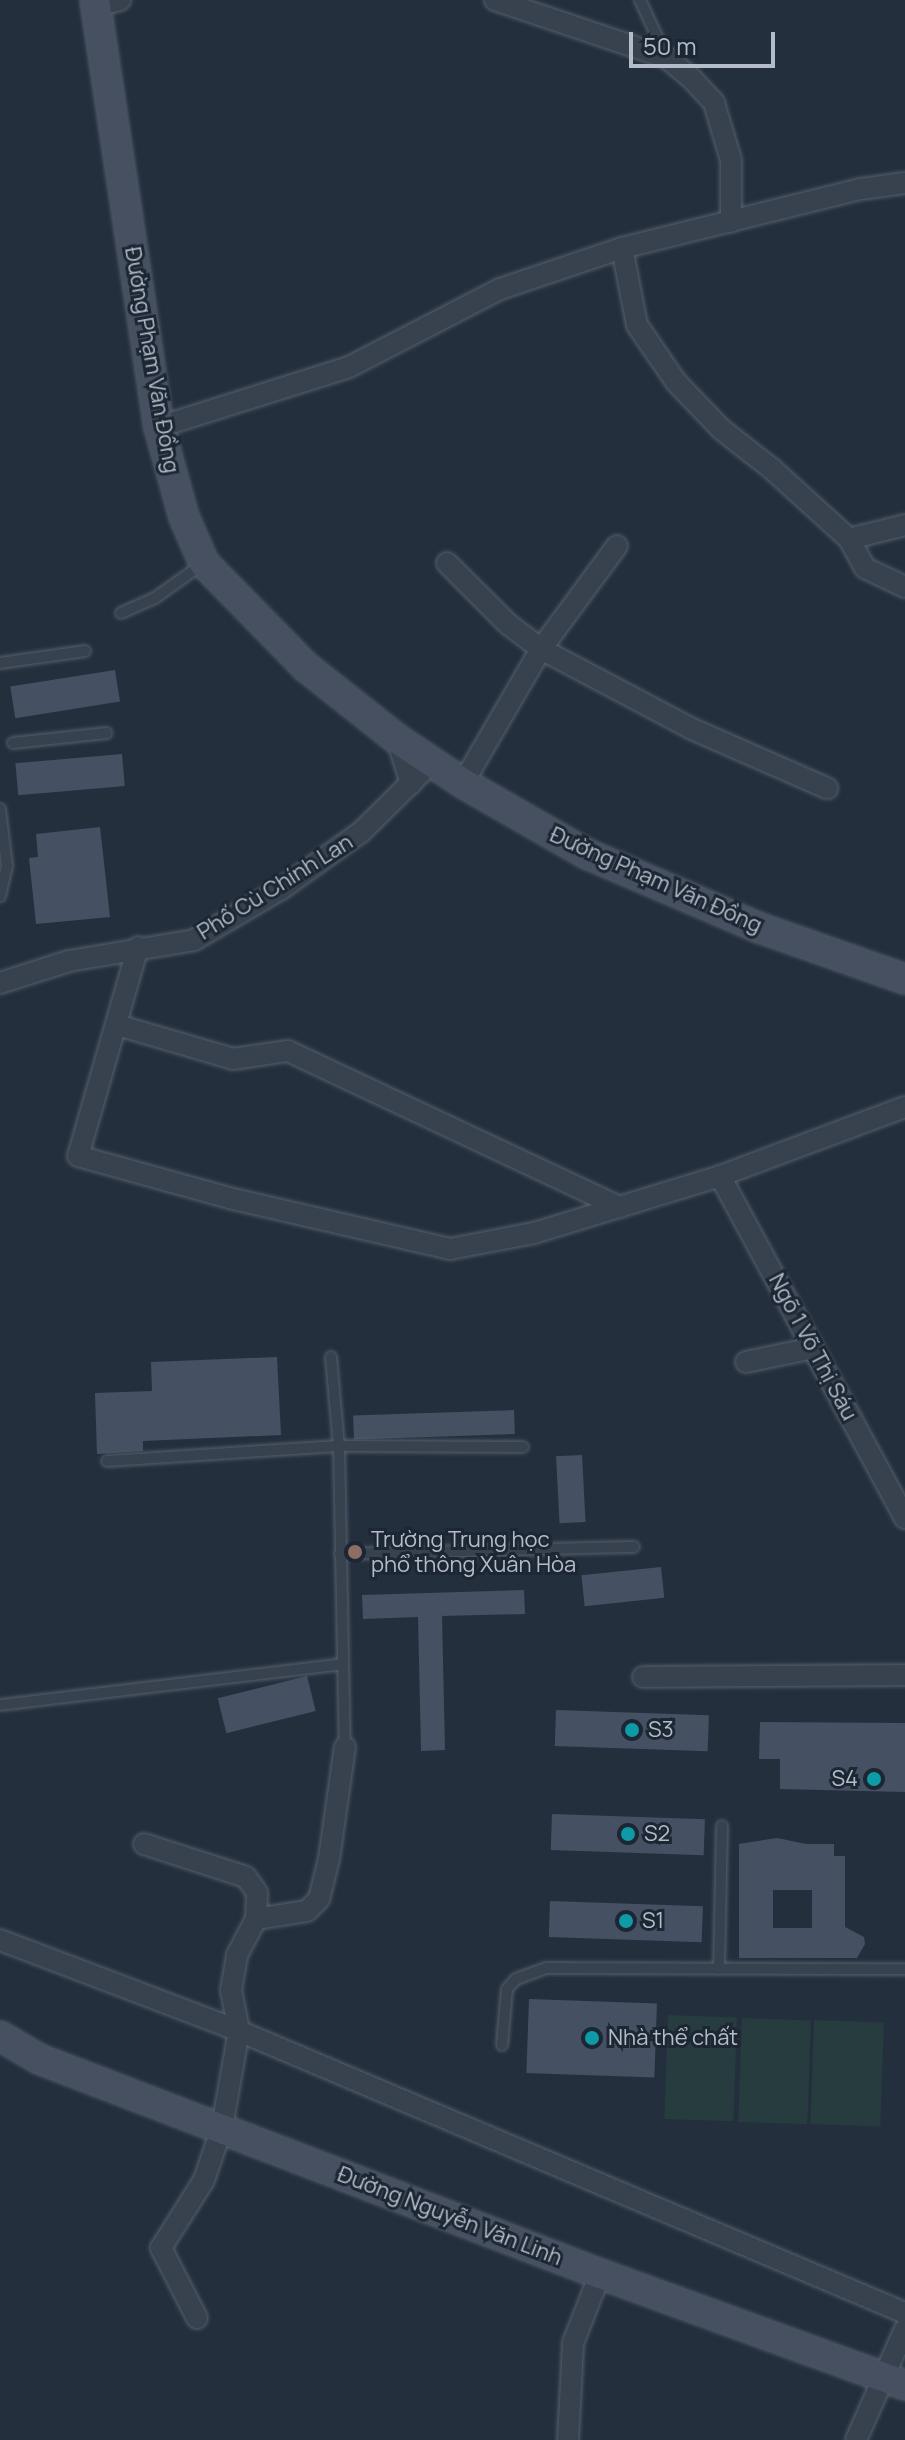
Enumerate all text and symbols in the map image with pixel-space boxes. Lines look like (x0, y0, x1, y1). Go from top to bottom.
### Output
scale bar (633, 16, 779, 66)
text: 50 m (643, 29, 697, 62)
street label: Đường Phạm Văn Đồng (119, 245, 185, 475)
street label: Đường Phạm Văn Đồng (546, 821, 766, 939)
street label: Phố Cù Chính Lan (193, 829, 357, 945)
street label: Ngõ 1 Võ Thị Sáu (763, 1269, 863, 1425)
place label: Trường Trung học phổ thông Xuân Hòa (371, 1526, 576, 1578)
marker: Trường Trung học phổ thông Xuân Hòa (346, 1543, 364, 1561)
place label: S3 (648, 1717, 674, 1743)
marker: S3 (623, 1721, 641, 1739)
place label: S4 (831, 1766, 858, 1792)
marker: S4 (865, 1770, 883, 1788)
place label: S2 (644, 1821, 670, 1847)
marker: S2 (619, 1825, 637, 1843)
place label: S1 (642, 1908, 664, 1934)
marker: S1 (617, 1912, 635, 1930)
place label: Nhà thể chất (608, 2025, 738, 2051)
marker: Nhà thể chất (583, 2029, 601, 2047)
street label: Đường Nguyễn Văn Linh (334, 2161, 566, 2271)

